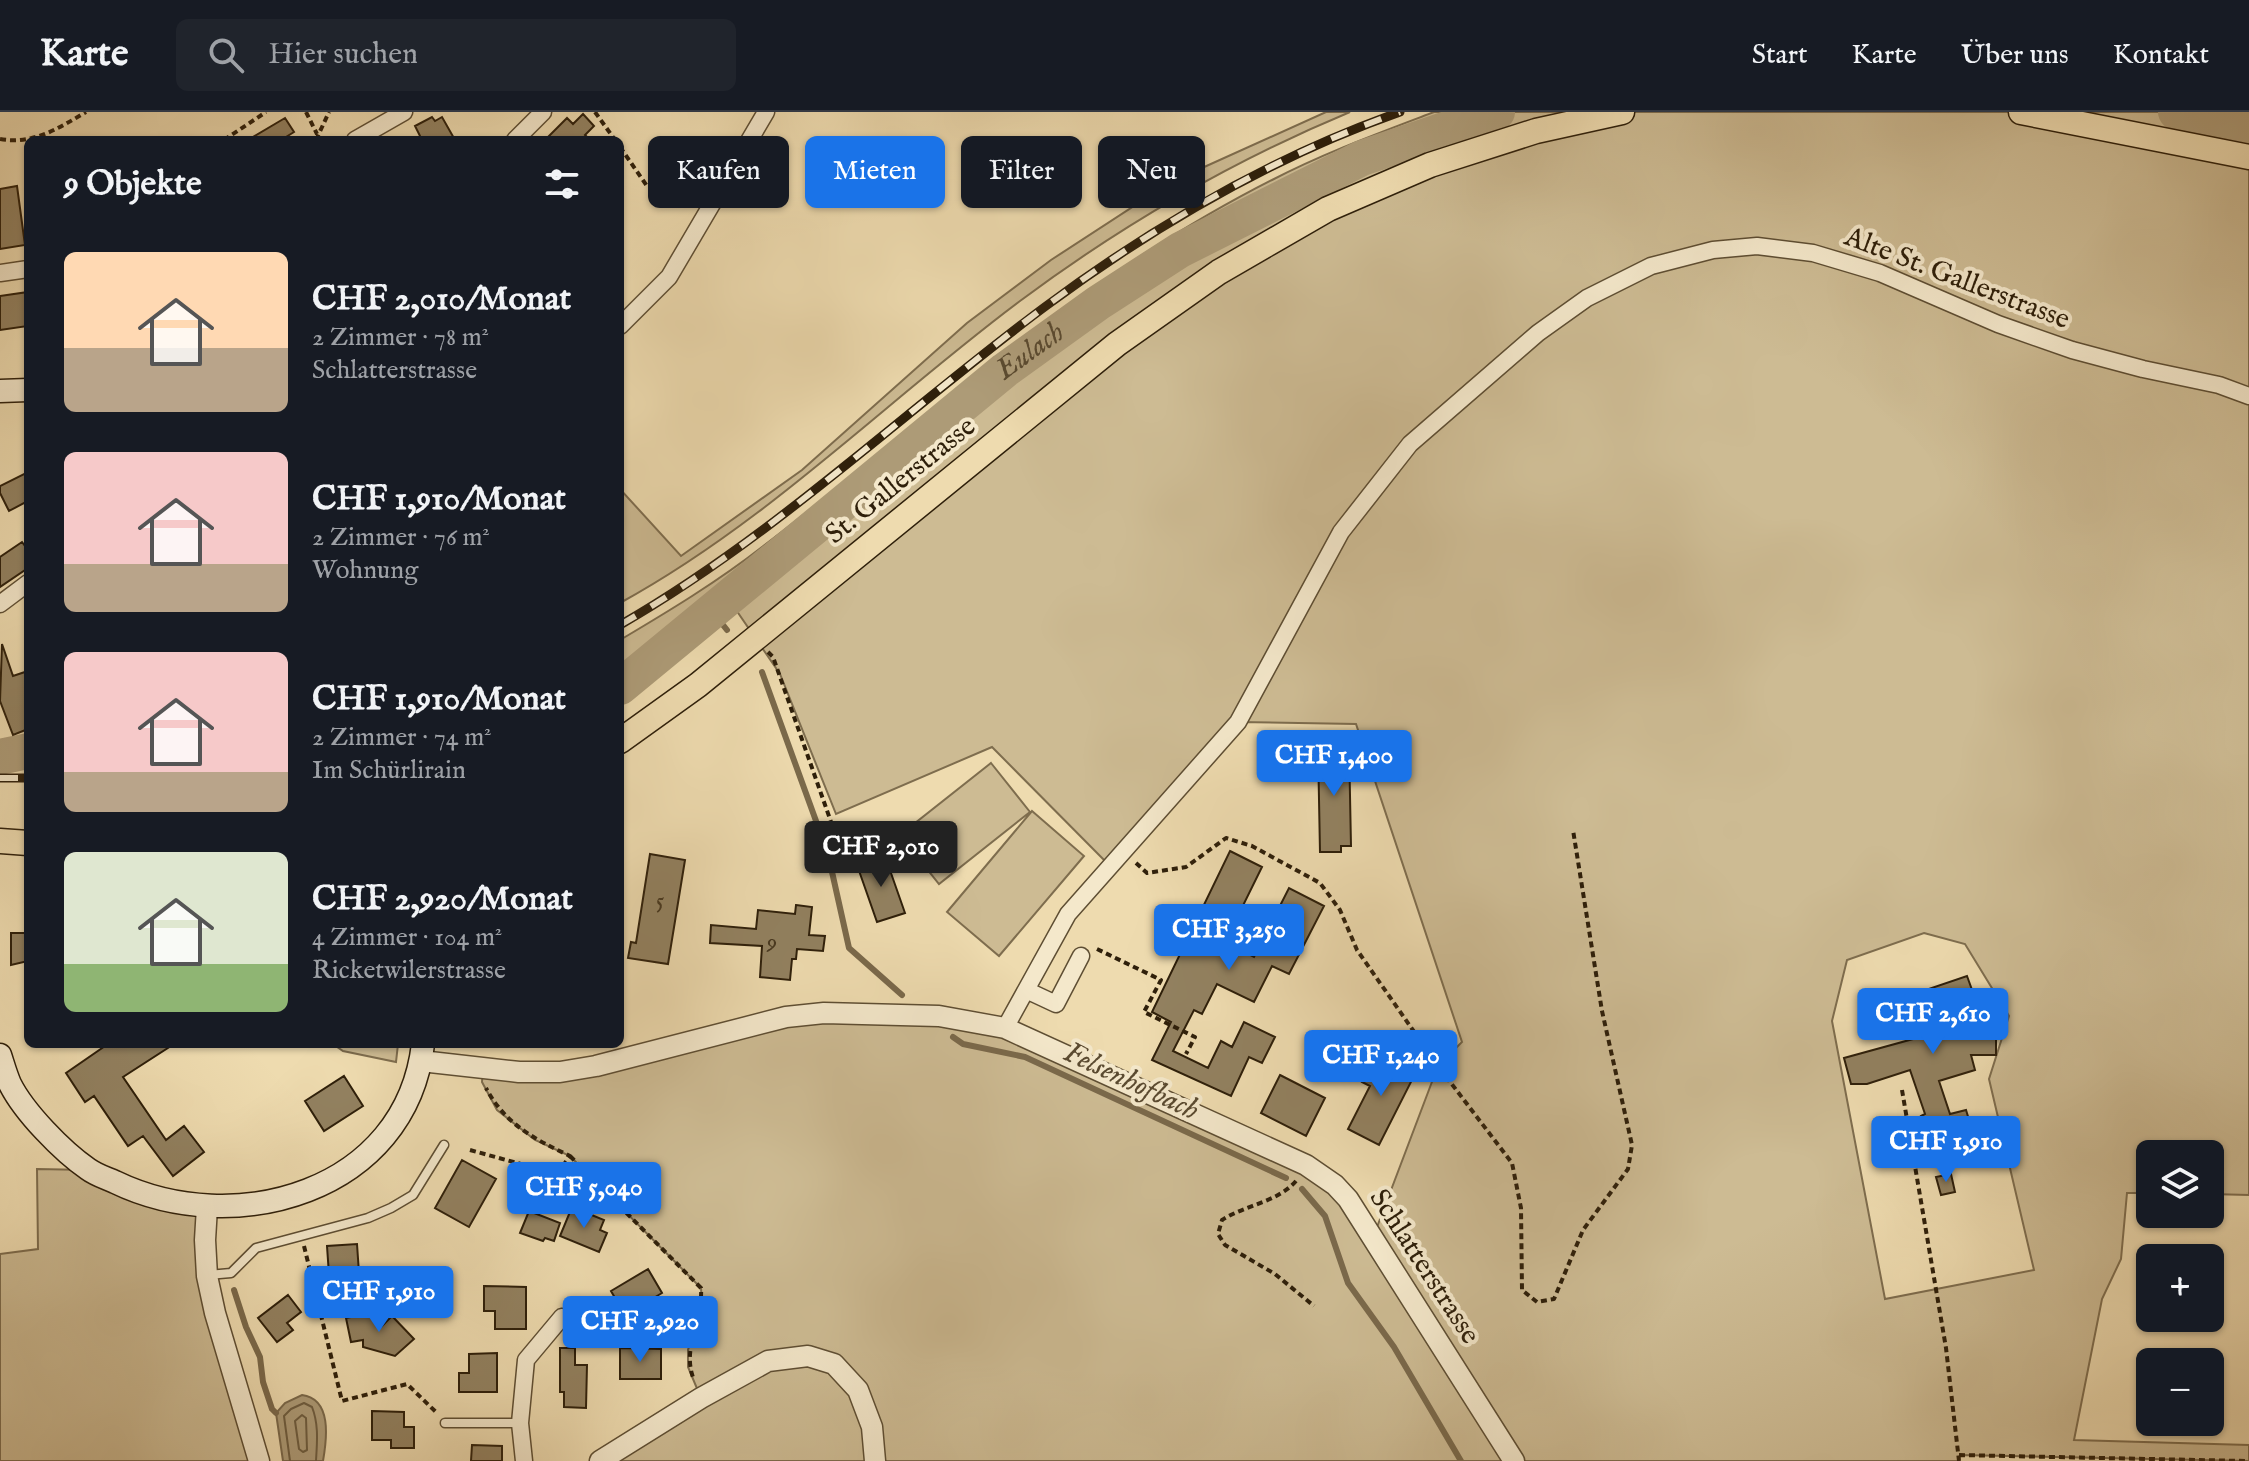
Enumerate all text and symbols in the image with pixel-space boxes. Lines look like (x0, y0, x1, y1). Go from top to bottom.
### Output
search box (176, 19, 736, 91)
text: Karte (40, 31, 128, 79)
icon: search (204, 33, 248, 77)
text: Hier suchen (268, 36, 418, 74)
text: Start (1752, 38, 1808, 73)
text: Karte (1852, 38, 1917, 73)
text: Über uns (1961, 38, 2069, 73)
text: Kontakt (2113, 38, 2209, 73)
chip: Kaufen (648, 136, 789, 208)
chip: Mieten (805, 136, 945, 208)
chip: Filter (961, 136, 1082, 208)
chip: Neu (1098, 136, 1205, 208)
icon: filters (540, 162, 584, 206)
text: 9 Objekte (64, 163, 202, 206)
street label: Alte St. Gallerstrasse (1839, 220, 2075, 338)
text: CHF 2,010/Monat (312, 278, 571, 321)
icon: home (128, 284, 224, 380)
water label: Eulach (988, 314, 1073, 390)
text: 2 Zimmer · 78 m² (312, 321, 489, 354)
text: Schlatterstrasse (312, 354, 477, 387)
street label: St. Gallerstrasse (819, 410, 983, 552)
text: CHF 1,910/Monat (312, 478, 566, 521)
icon: home (128, 484, 224, 580)
text: 2 Zimmer · 76 m² (312, 521, 490, 554)
text: Wohnung (312, 554, 418, 587)
text: CHF 1,910/Monat (312, 678, 566, 721)
icon: home (128, 684, 224, 780)
text: 2 Zimmer · 74 m² (312, 721, 492, 754)
pin: CHF 1,400 (1242, 730, 1426, 798)
text: CHF 1,400 (1275, 739, 1393, 772)
text: Im Schürlirain (312, 754, 466, 787)
pin: CHF 2,010 (789, 821, 973, 889)
text: CHF 2,010 (822, 830, 940, 863)
text: CHF 2,920/Monat (312, 878, 573, 921)
icon: home (128, 884, 224, 980)
house number: 5 (656, 886, 665, 917)
pin: CHF 3,250 (1137, 904, 1321, 972)
text: CHF 3,250 (1172, 913, 1286, 946)
text: 4 Zimmer · 104 m² (312, 921, 502, 954)
house number: 9 (766, 927, 777, 958)
text: Ricketwilerstrasse (312, 954, 506, 987)
pin: CHF 2,610 (1841, 988, 2025, 1056)
text: CHF 2,610 (1875, 997, 1991, 1030)
pin: CHF 1,240 (1289, 1030, 1473, 1098)
water label: Felsenhofbach (1057, 1034, 1205, 1130)
text: CHF 1,240 (1322, 1039, 1440, 1072)
pin: CHF 1,910 (1854, 1116, 2038, 1184)
text: CHF 1,910 (1889, 1125, 2003, 1158)
map controls (2136, 1140, 2224, 1436)
button: layers (2136, 1140, 2224, 1228)
pin: CHF 5,040 (492, 1162, 676, 1230)
text: CHF 5,040 (525, 1171, 643, 1204)
street label: Schlatterstrasse (1361, 1183, 1487, 1351)
button: + (2136, 1244, 2224, 1332)
pin: CHF 1,910 (287, 1266, 471, 1334)
text: CHF 1,910 (322, 1275, 436, 1308)
pin: CHF 2,920 (548, 1296, 732, 1364)
text: CHF 2,920 (581, 1305, 699, 1338)
button: − (2136, 1348, 2224, 1436)

